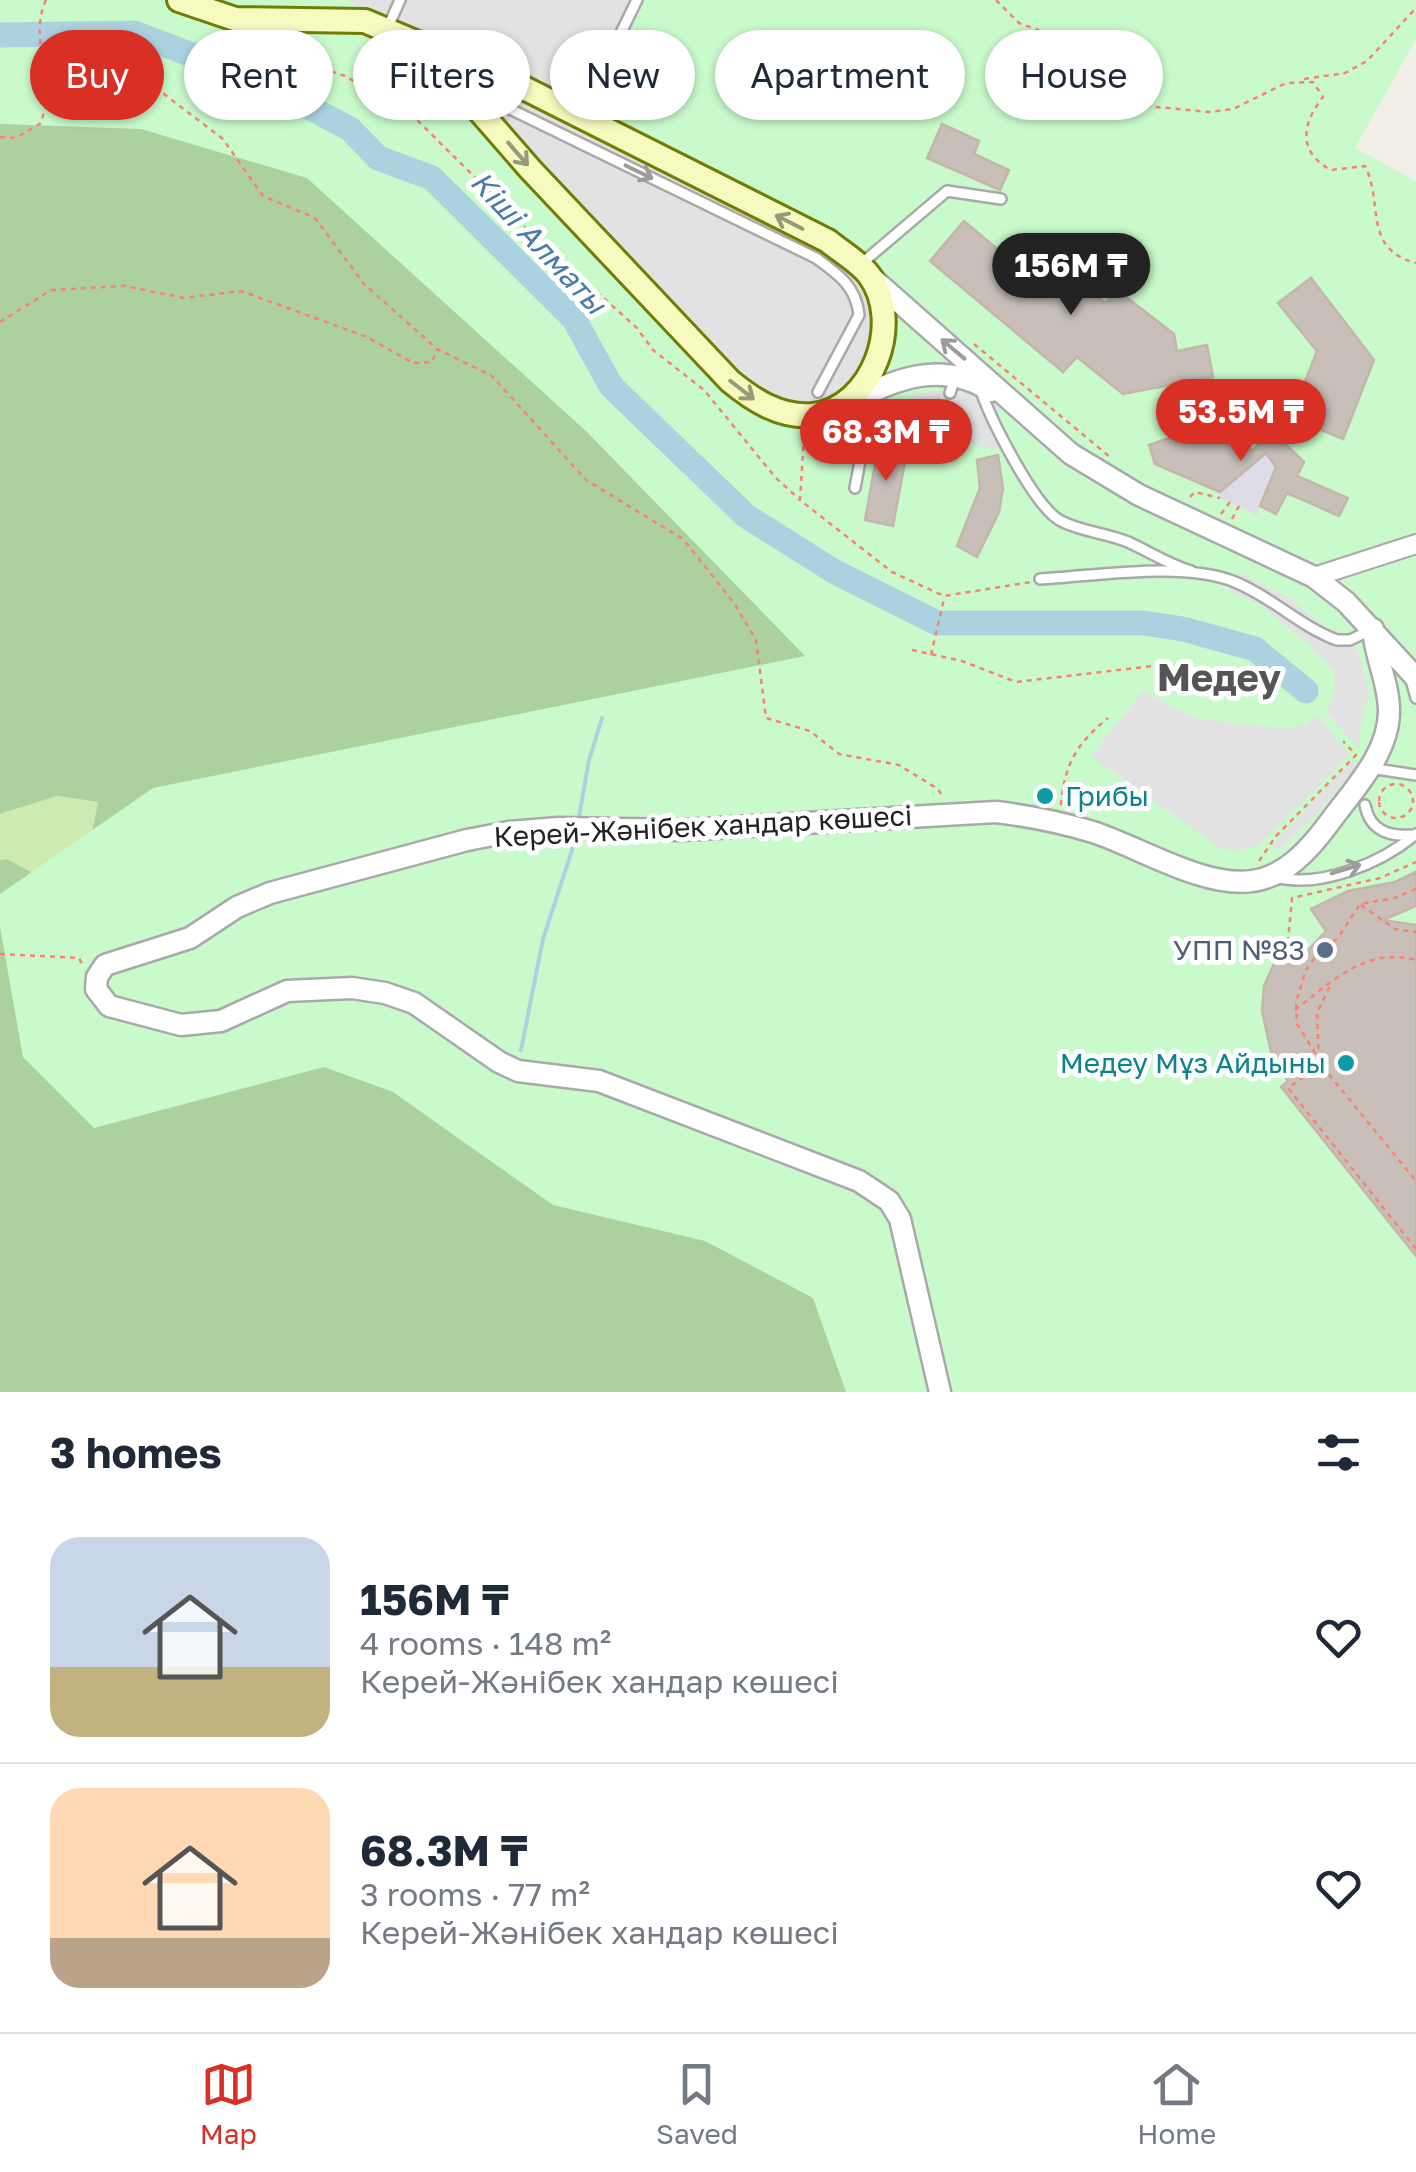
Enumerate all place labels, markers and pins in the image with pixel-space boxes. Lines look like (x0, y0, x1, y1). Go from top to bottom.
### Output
pin: 156M ₸ (990, 233, 1152, 318)
pin: 53.5M ₸ (1149, 379, 1333, 464)
pin: 68.3M ₸ (794, 399, 978, 484)
place label: Грибы (1065, 779, 1149, 812)
marker: Грибы (1034, 785, 1056, 807)
place label: УПП №83 (1173, 933, 1305, 966)
marker: УПП №83 (1314, 939, 1336, 961)
place label: Медеу Мұз Айдыны (1060, 1046, 1326, 1080)
marker: Медеу Мұз Айдыны (1335, 1052, 1357, 1074)

